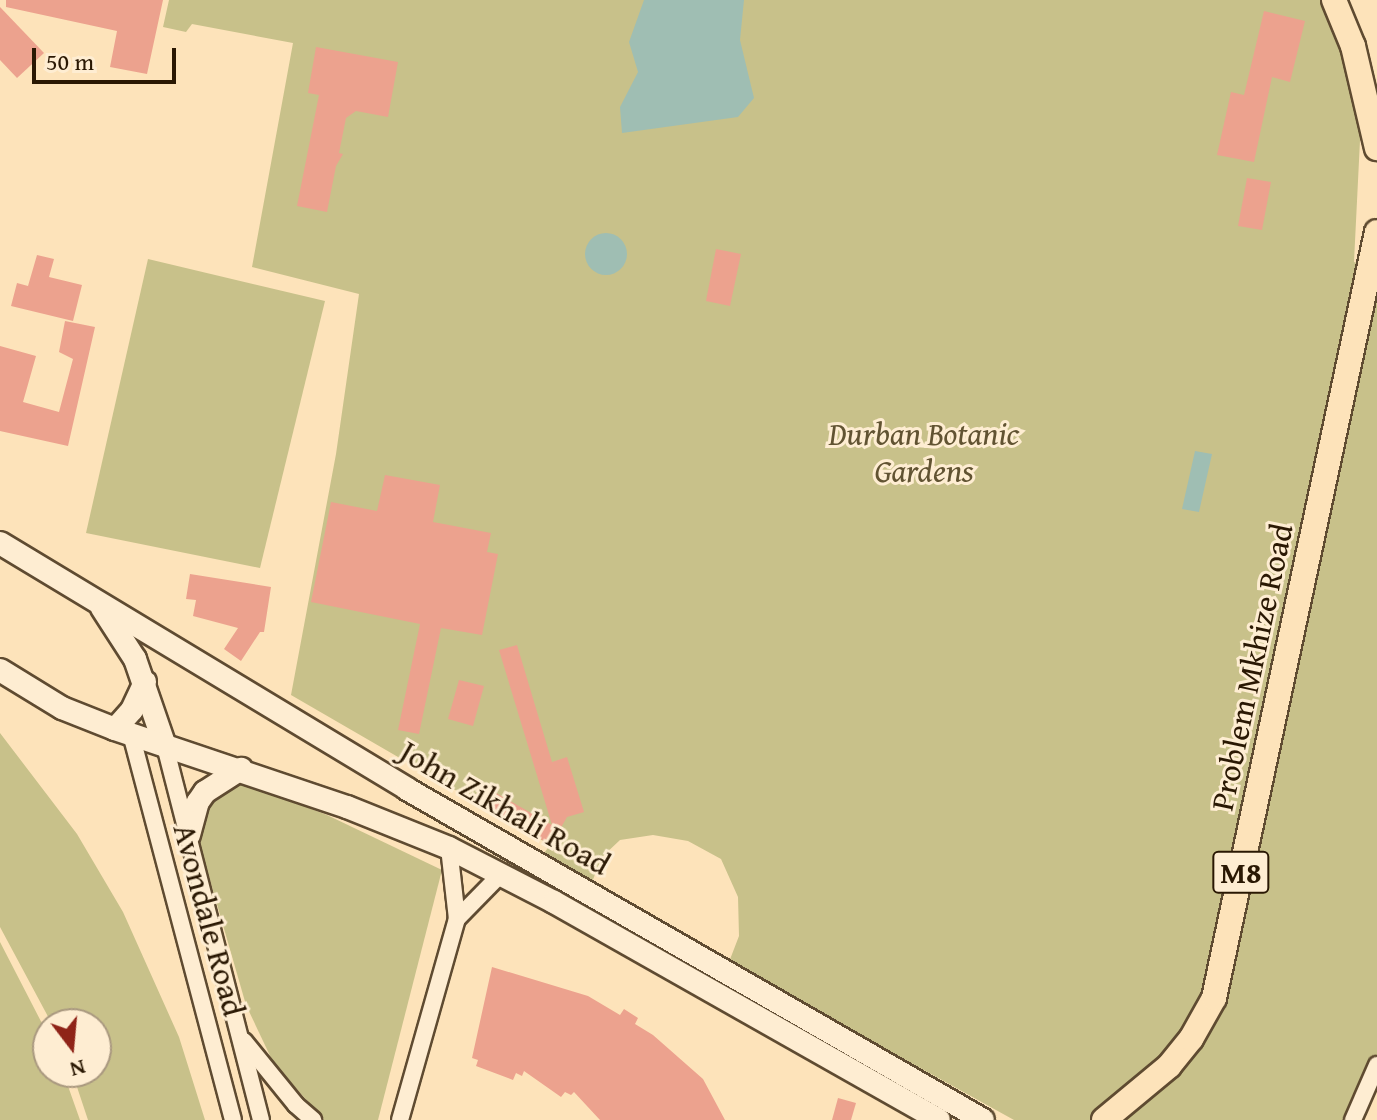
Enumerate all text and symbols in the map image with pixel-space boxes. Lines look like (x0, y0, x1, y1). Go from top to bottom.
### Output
scale bar (36, 32, 180, 82)
text: 50 m (46, 44, 94, 79)
park label: Durban Botanic Gardens (829, 416, 1019, 491)
street label: Problem Mkhize Road (1203, 520, 1301, 814)
street label: John Zikhali Road (393, 732, 617, 884)
street label: Avondale Road (165, 820, 253, 1020)
road number: M8 (1211, 846, 1271, 898)
north arrow (32, 1008, 112, 1088)
text: N (67, 1052, 90, 1087)

